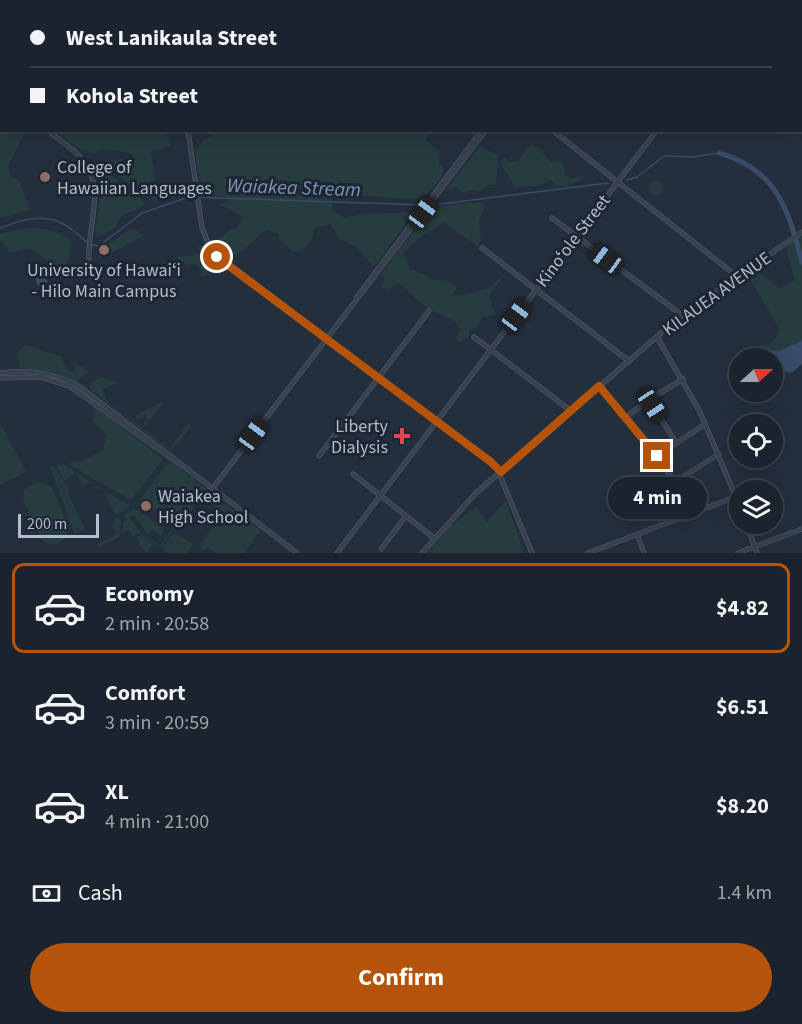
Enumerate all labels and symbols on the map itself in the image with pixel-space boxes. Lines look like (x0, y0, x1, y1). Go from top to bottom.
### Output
place label: College of Hawaiian Languages (57, 155, 212, 201)
marker: College of Hawaiian Languages (38, 170, 52, 184)
water label: Waiakea Stream (226, 172, 362, 204)
street label: Kinoʻole Street (530, 189, 616, 293)
car (405, 193, 441, 233)
car (586, 241, 626, 277)
marker: University of Hawaiʻi - Hilo Main Campus (97, 243, 111, 257)
route start (203, 243, 230, 270)
street label: KILAUEA AVENUE (657, 246, 777, 342)
place label: University of Hawaiʻi - Hilo Main Campus (27, 258, 181, 304)
car (498, 296, 534, 336)
north arrow (729, 348, 783, 402)
car (635, 385, 669, 425)
place label: Liberty Dialysis (331, 414, 389, 460)
car (235, 415, 271, 455)
marker: Liberty Dialysis (393, 427, 411, 445)
route end (643, 442, 670, 469)
callout: 4 min (608, 477, 706, 519)
place label: Waiakea High School (158, 484, 248, 530)
marker: Waiakea High School (139, 499, 153, 513)
scale bar (18, 511, 99, 538)

